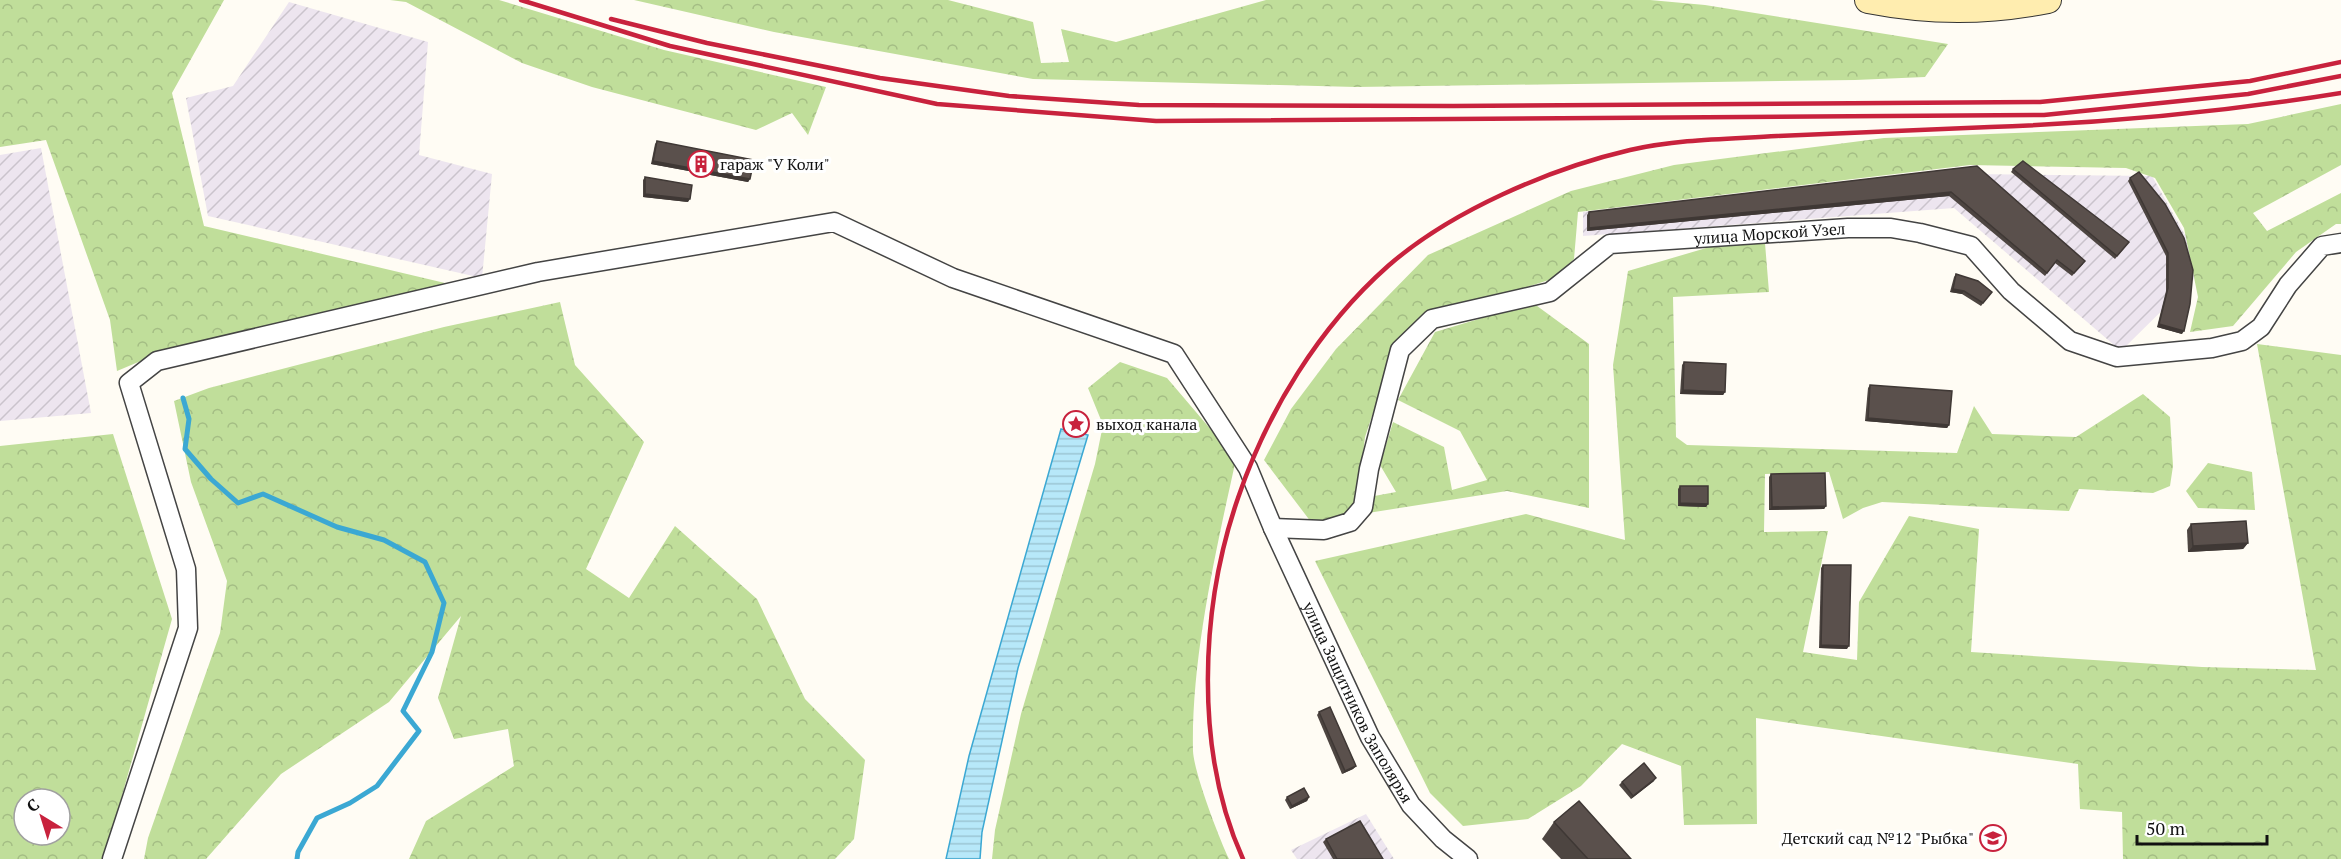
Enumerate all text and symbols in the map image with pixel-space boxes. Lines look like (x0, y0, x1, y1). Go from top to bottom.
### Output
building icon: гараж "У Коли" (686, 149, 716, 179)
place label: гараж "У Коли" (720, 153, 830, 175)
street label: улица Морской Узел (1692, 217, 1846, 249)
place icon: выход канала (1061, 409, 1091, 439)
place label: выход канала (1096, 413, 1197, 435)
street label: улица Защитников Заполярья (1297, 597, 1418, 807)
north arrow (12, 787, 72, 847)
text: С (22, 793, 44, 817)
scale bar (2137, 808, 2268, 846)
text: 50 m (2146, 816, 2186, 840)
school or university icon: Детский сад №12 "Рыбка" (1978, 823, 2008, 853)
place label: Детский сад №12 "Рыбка" (1782, 827, 1974, 849)

